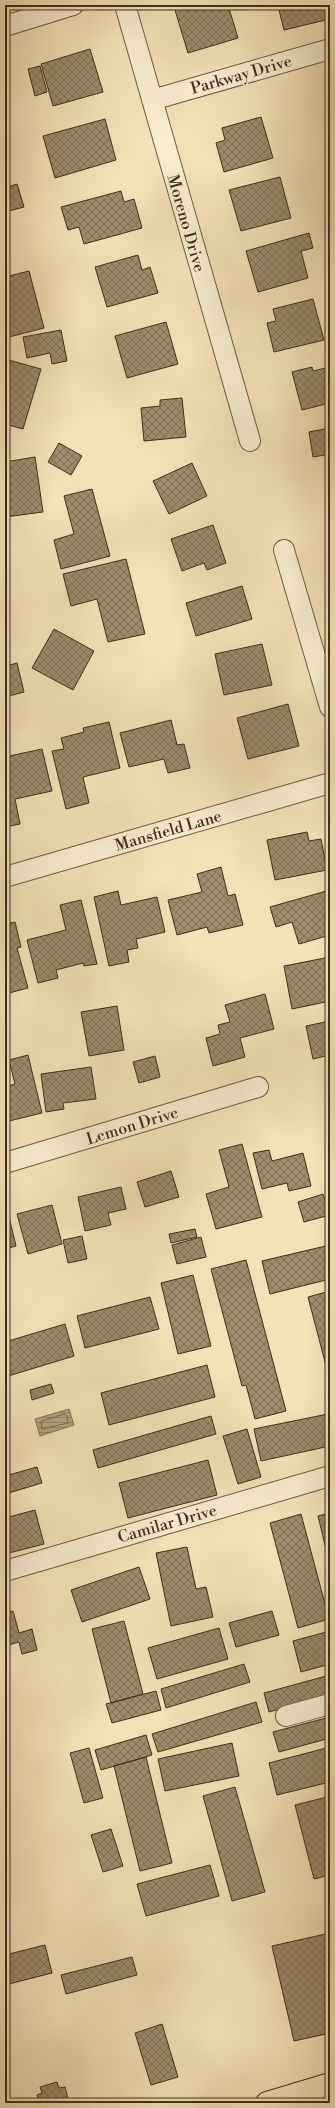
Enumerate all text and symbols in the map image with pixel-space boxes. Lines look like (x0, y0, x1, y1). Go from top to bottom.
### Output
street label: Parkway Drive (188, 51, 294, 99)
street label: Moreno Drive (163, 172, 210, 274)
street label: Mansfield Lane (113, 806, 224, 856)
street label: Lemon Drive (84, 1102, 181, 1149)
street label: Camilar Drive (115, 1500, 219, 1548)

